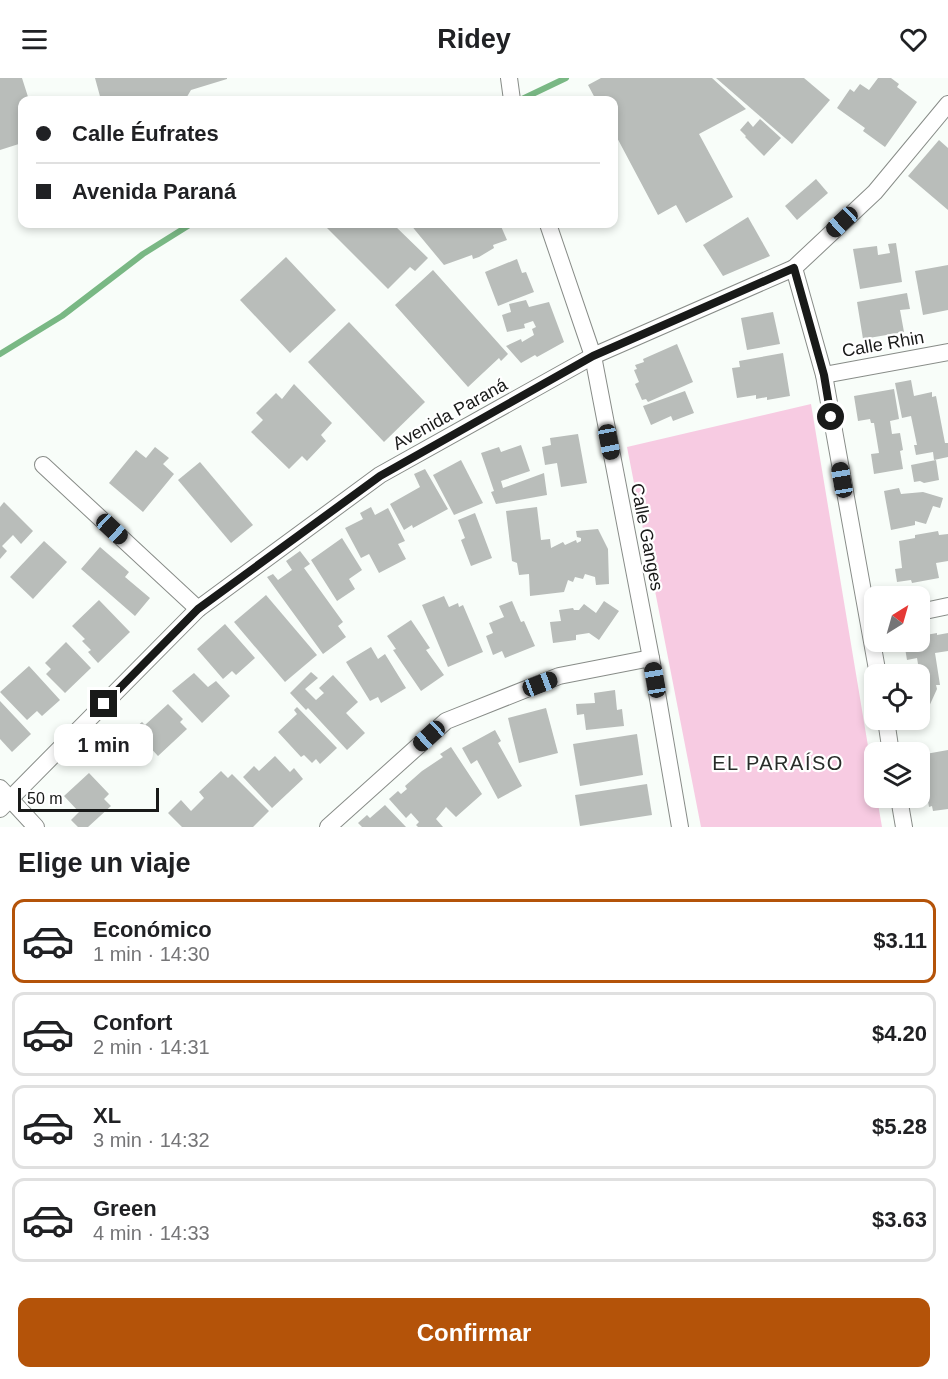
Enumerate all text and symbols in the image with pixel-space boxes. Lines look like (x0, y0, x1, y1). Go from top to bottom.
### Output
icon: menu (18, 23, 51, 56)
icon: heart (897, 23, 930, 56)
text: Ridey (437, 24, 511, 54)
text: Calle Éufrates (72, 121, 219, 146)
text: Avenida Paraná (72, 179, 236, 204)
car (823, 203, 861, 241)
street label: Calle Rhin (840, 327, 926, 361)
street label: Avenida Paraná (389, 374, 512, 454)
route start (817, 403, 844, 430)
car (597, 423, 621, 461)
car (830, 461, 854, 499)
street label: Calle Ganges (627, 482, 667, 592)
car (93, 510, 131, 548)
north arrow (864, 586, 930, 652)
map controls (864, 586, 930, 808)
car (643, 661, 667, 699)
button: locate (864, 664, 930, 730)
car (520, 669, 560, 699)
route end (90, 690, 117, 717)
car (410, 717, 448, 755)
callout: 1 min (54, 725, 154, 767)
text: 1 min (77, 734, 130, 756)
button: layers (864, 742, 930, 808)
district label: EL PARAÍSO (712, 752, 844, 774)
scale bar (18, 785, 159, 812)
text: 50 m (27, 790, 63, 807)
text: Elige un viaje (18, 848, 191, 878)
icon: car (21, 914, 75, 968)
text: Económico (93, 917, 212, 942)
text: $3.11 (873, 928, 927, 953)
text: 1 min · 14:30 (93, 943, 210, 965)
icon: car (21, 1007, 75, 1061)
text: Confort (93, 1010, 172, 1035)
text: $4.20 (872, 1021, 927, 1046)
text: 2 min · 14:31 (93, 1036, 210, 1058)
icon: car (21, 1100, 75, 1154)
text: XL (93, 1103, 121, 1128)
text: $5.28 (872, 1114, 927, 1139)
text: 3 min · 14:32 (93, 1129, 210, 1151)
icon: car (21, 1193, 75, 1247)
text: Green (93, 1196, 157, 1221)
text: $3.63 (872, 1207, 927, 1232)
text: 4 min · 14:33 (93, 1222, 210, 1244)
button: Confirmar (18, 1298, 930, 1367)

